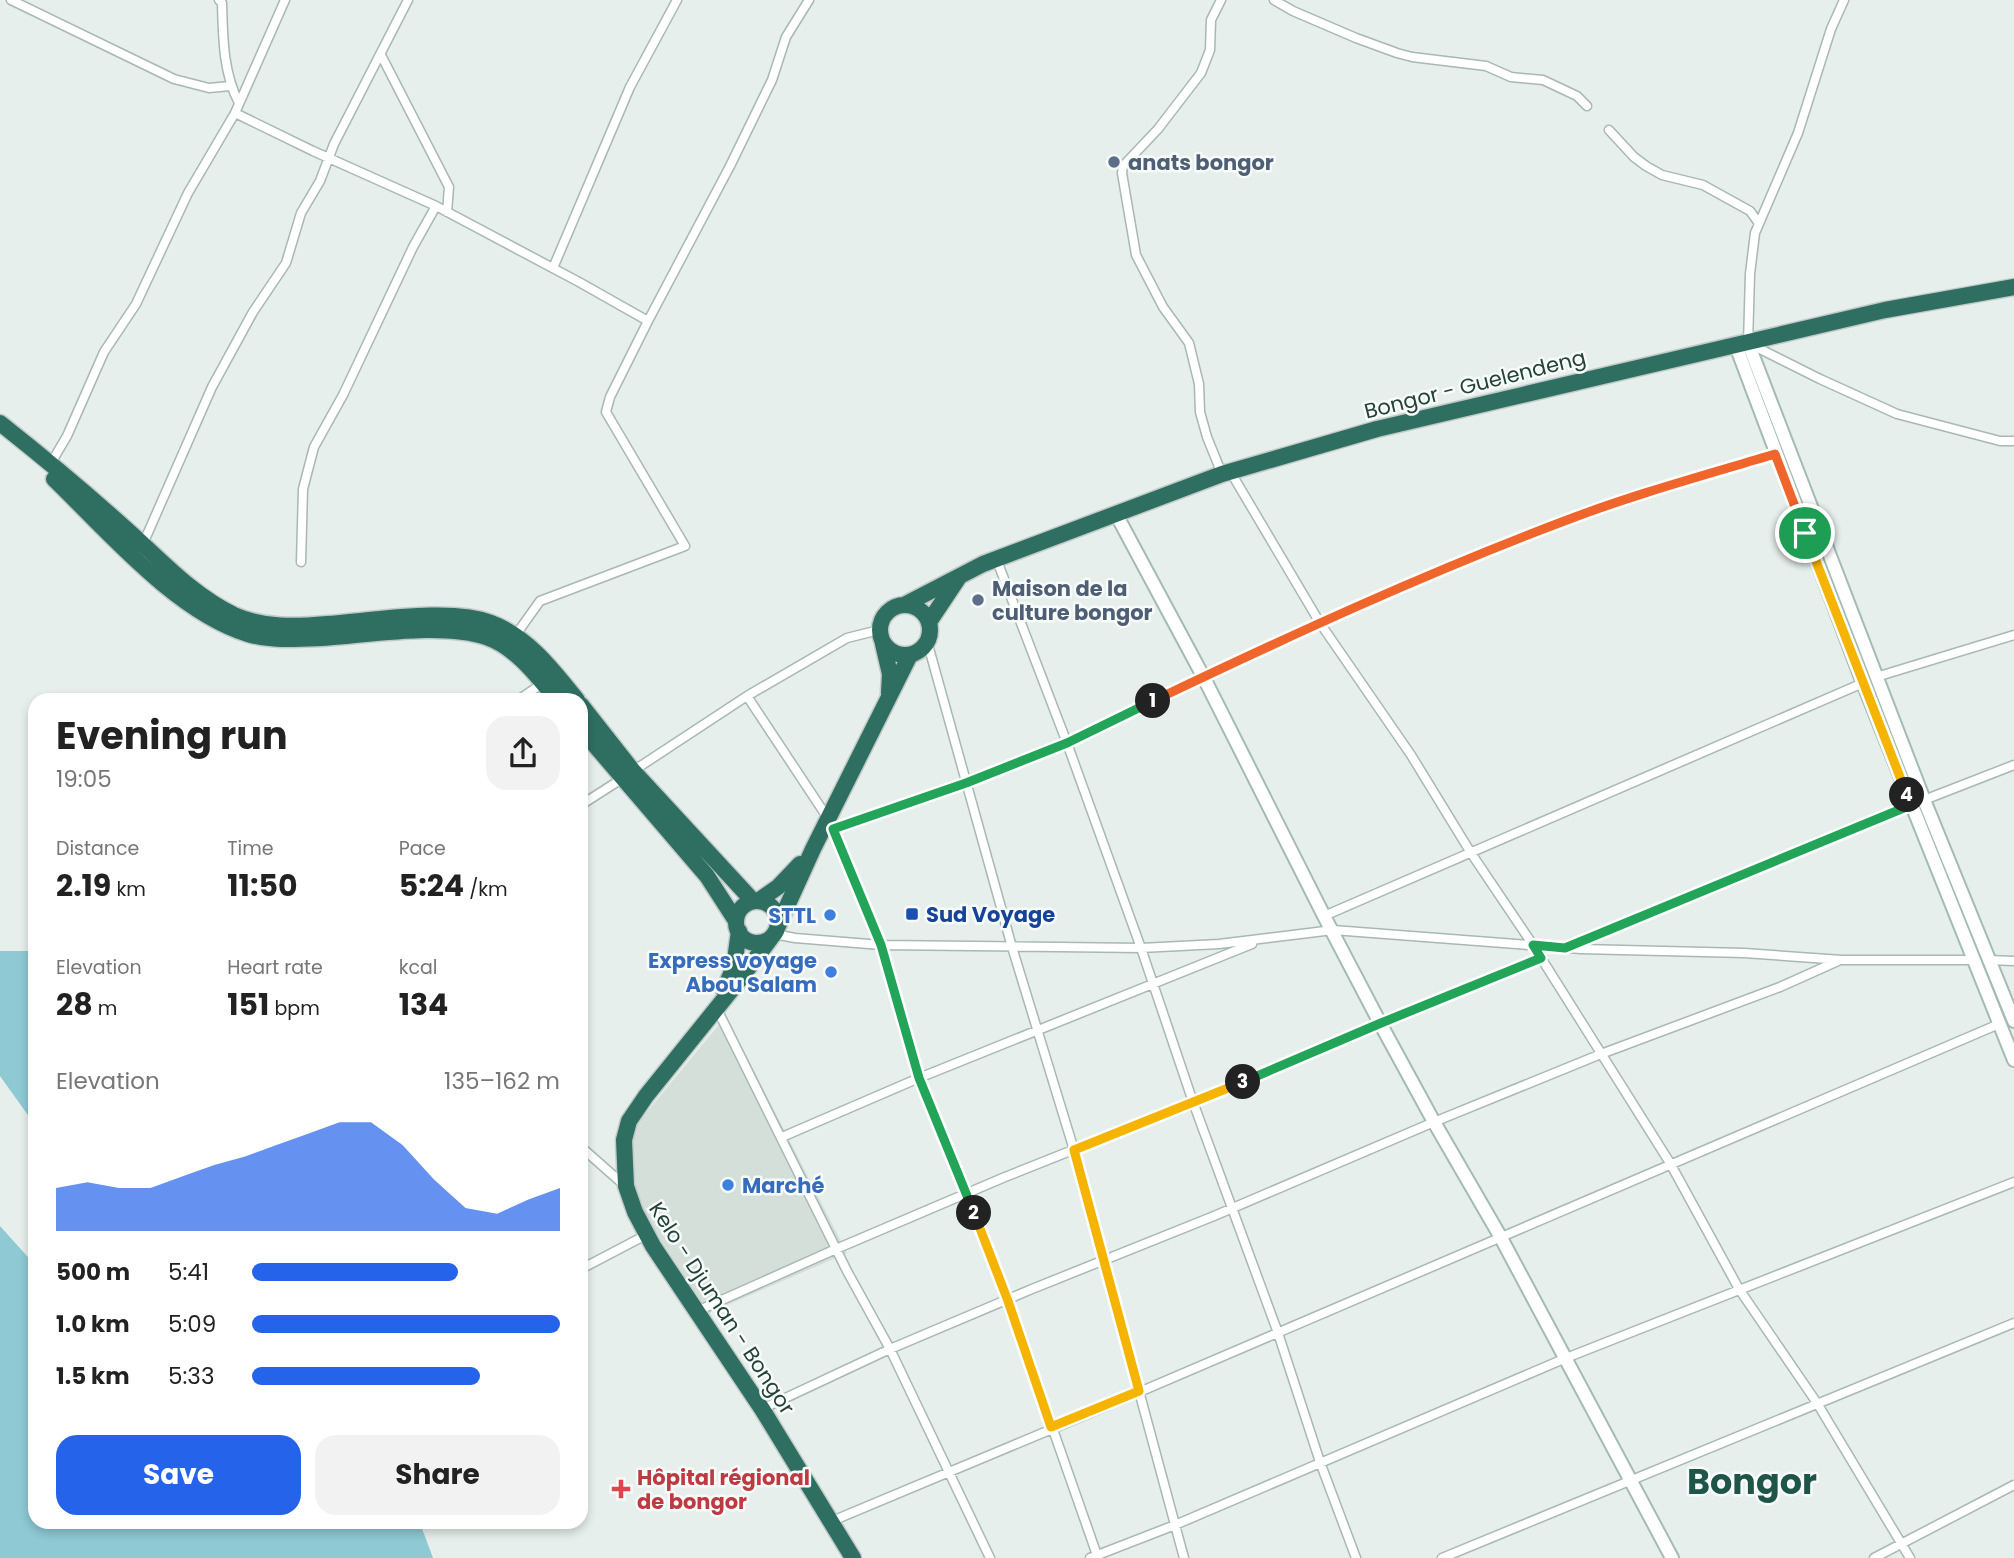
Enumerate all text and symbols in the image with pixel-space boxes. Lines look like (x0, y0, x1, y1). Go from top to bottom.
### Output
place label: anats bongor (1128, 148, 1274, 177)
marker: anats bongor (1106, 154, 1122, 170)
street label: Bongor - Guelendeng (1361, 342, 1589, 426)
pin (1775, 503, 1835, 563)
icon: arrive (1786, 514, 1824, 552)
place label: Maison de la culture bongor (992, 574, 1153, 627)
marker: Maison de la culture bongor (970, 592, 986, 608)
pin: 1 (1136, 684, 1170, 718)
text: 1 (1149, 687, 1156, 714)
text: Evening run (56, 709, 288, 762)
button: share (486, 716, 560, 790)
text: 19:05 (56, 763, 112, 795)
pin: 4 (1890, 778, 1924, 812)
text: 4 (1900, 781, 1913, 808)
text: Distance (56, 835, 139, 862)
text: Time (227, 835, 274, 862)
text: Pace (399, 835, 446, 862)
text: 2.19 (56, 864, 111, 907)
text: 11:50 (227, 864, 297, 907)
text: 5:24 (399, 864, 464, 907)
text: km (111, 876, 146, 903)
text: /km (464, 876, 508, 903)
place label: Sud Voyage (926, 900, 1055, 929)
place label: STTL (768, 901, 816, 930)
marker: Sud Voyage (904, 906, 920, 922)
marker: STTL (822, 907, 838, 923)
place label: Express voyage Abou Salam (648, 946, 817, 999)
text: Elevation (56, 954, 142, 981)
text: Heart rate (227, 954, 323, 981)
text: kcal (399, 954, 438, 981)
marker: Express voyage Abou Salam (823, 964, 839, 980)
text: 28 (56, 983, 93, 1026)
text: 151 (227, 983, 269, 1026)
text: 134 (399, 983, 448, 1026)
text: m (93, 995, 117, 1022)
text: bpm (269, 995, 320, 1022)
pin: 3 (1226, 1064, 1260, 1100)
text: Elevation (56, 1065, 160, 1097)
text: 135–162 m (444, 1065, 560, 1097)
text: 3 (1237, 1068, 1248, 1095)
place label: Marché (742, 1171, 824, 1200)
marker: Marché (720, 1177, 736, 1193)
street label: Kelo - Djuman - Bongor (642, 1196, 802, 1420)
pin: 2 (956, 1196, 992, 1230)
text: 2 (968, 1199, 979, 1226)
text: 500 m (56, 1256, 130, 1288)
text: 5:41 (168, 1256, 209, 1288)
text: 1.0 km (56, 1308, 130, 1340)
text: 5:09 (168, 1308, 216, 1340)
text: 1.5 km (56, 1360, 130, 1392)
text: 5:33 (168, 1360, 214, 1392)
button: Save (56, 1435, 301, 1515)
button: Share (315, 1435, 560, 1515)
district label: Bongor (1687, 1457, 1817, 1506)
place label: Hôpital régional de bongor (637, 1463, 810, 1516)
marker: Hôpital régional de bongor (611, 1479, 631, 1499)

